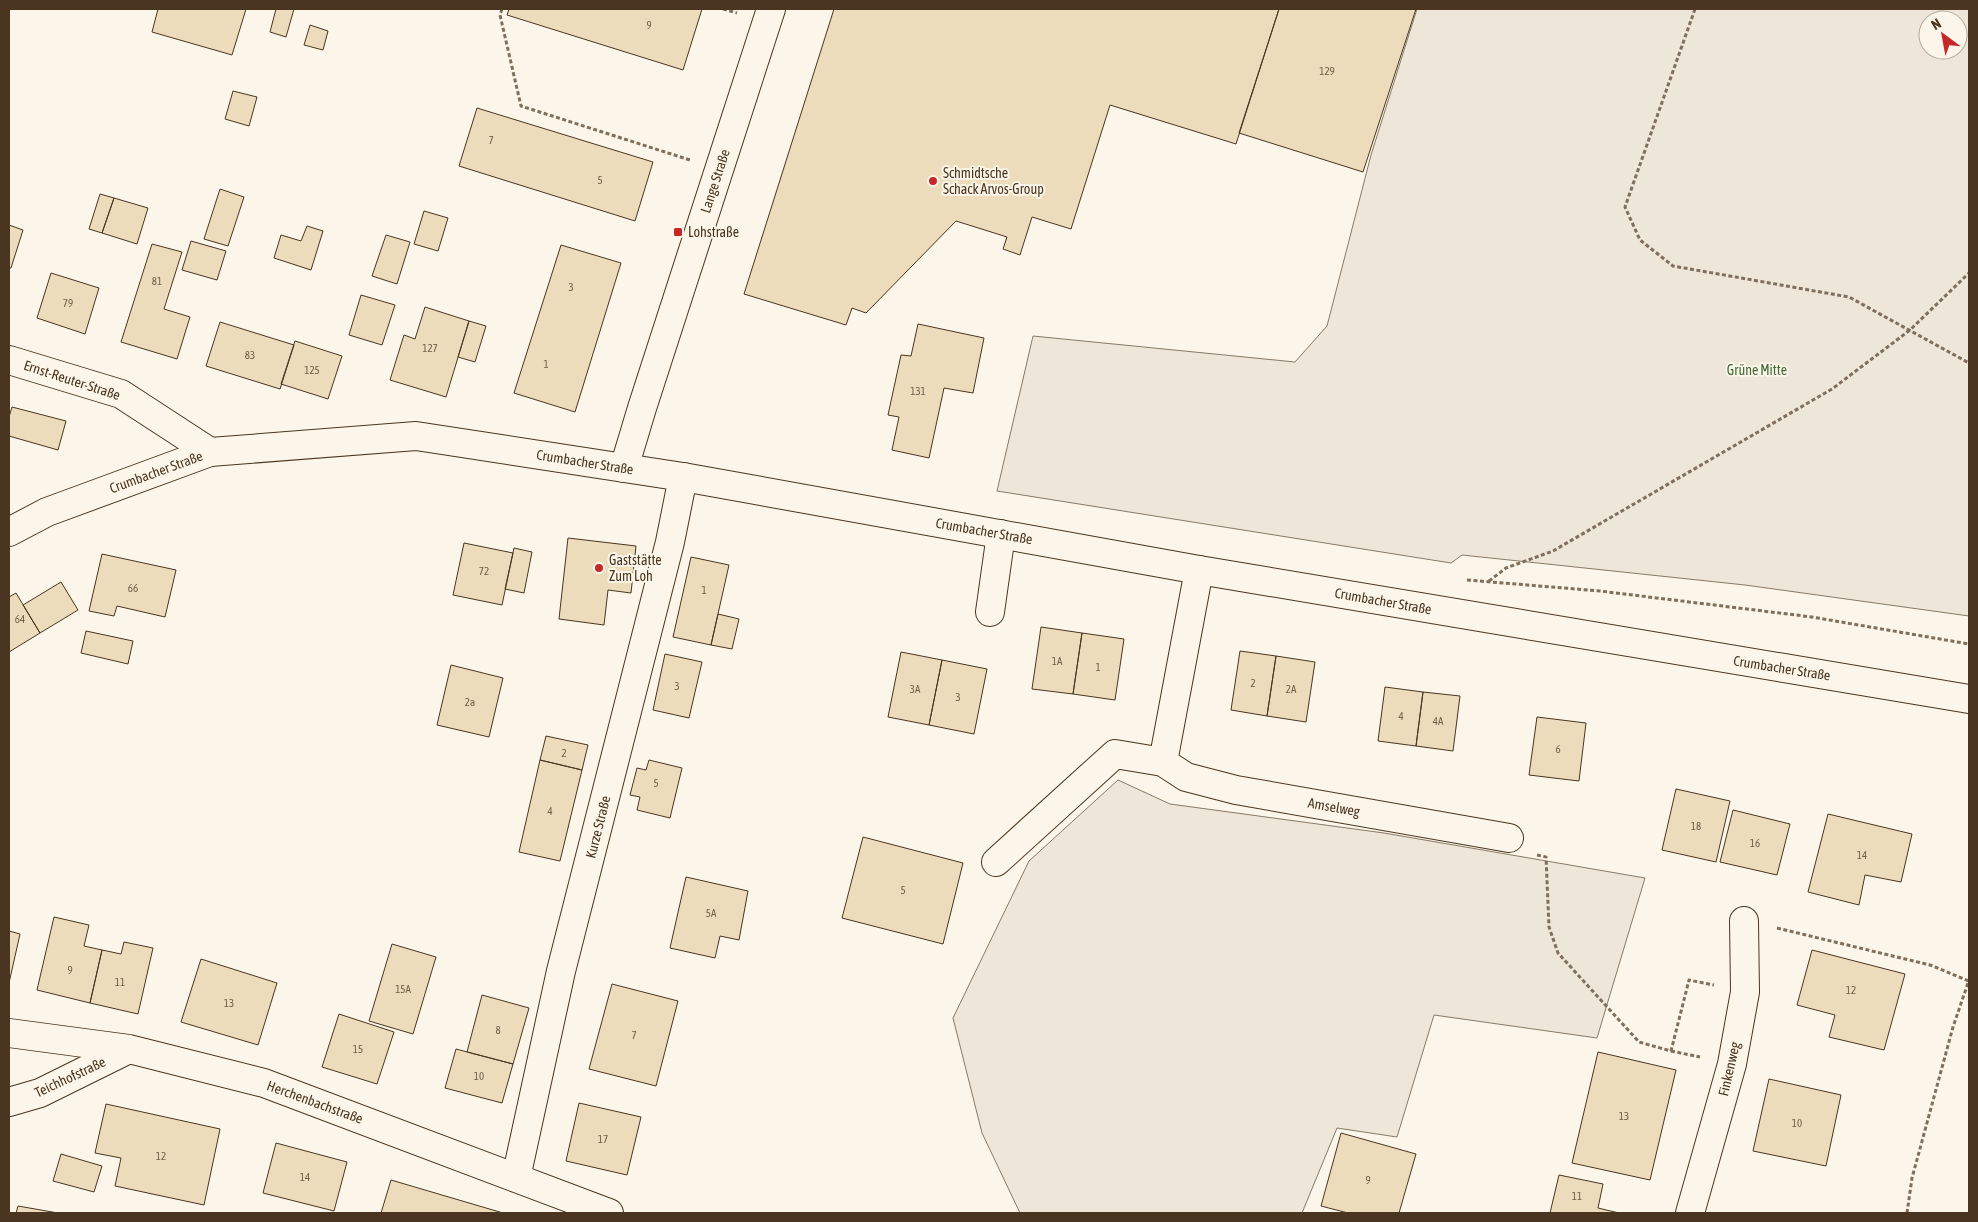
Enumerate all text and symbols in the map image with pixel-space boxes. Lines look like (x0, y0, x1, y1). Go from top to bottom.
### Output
north arrow (1918, 10, 1968, 60)
text: N (1928, 15, 1944, 33)
house number: 9 (646, 19, 652, 31)
house number: 129 (1319, 65, 1335, 77)
house number: 7 (488, 134, 494, 146)
street label: Lange Straße (697, 147, 733, 215)
place label: Schmidtsche Schack Arvos-Group (943, 165, 1044, 197)
house number: 5 (597, 174, 603, 186)
marker: Schmidtsche Schack Arvos-Group (927, 175, 939, 187)
place label: Lohstraße (688, 224, 739, 240)
marker: Lohstraße (672, 226, 684, 238)
house number: 81 (152, 275, 162, 287)
house number: 3 (568, 281, 574, 293)
house number: 79 (63, 297, 73, 309)
house number: 127 (422, 342, 438, 354)
house number: 83 (245, 349, 255, 361)
street label: Ernst-Reuter-Straße (22, 357, 122, 403)
house number: 1 (543, 358, 549, 370)
park label: Grüne Mitte (1727, 362, 1787, 378)
house number: 125 (304, 364, 320, 376)
house number: 131 (910, 385, 926, 397)
street label: Crumbacher Straße (535, 446, 635, 478)
street label: Crumbacher Straße (107, 448, 205, 496)
street label: Crumbacher Straße (934, 515, 1034, 547)
place label: Gaststätte Zum Loh (609, 552, 662, 584)
marker: Gaststätte Zum Loh (593, 562, 605, 574)
house number: 72 (479, 565, 489, 577)
house number: 66 (128, 582, 138, 594)
house number: 1 (701, 584, 707, 596)
street label: Crumbacher Straße (1333, 585, 1433, 617)
house number: 64 (15, 613, 25, 625)
street label: Crumbacher Straße (1732, 652, 1832, 684)
house number: 1A (1052, 655, 1063, 667)
house number: 1 (1095, 661, 1101, 673)
house number: 2 (1250, 677, 1256, 689)
house number: 3 (674, 680, 680, 692)
house number: 3A (910, 683, 921, 695)
house number: 2A (1286, 683, 1297, 695)
house number: 3 (955, 691, 961, 703)
house number: 2a (465, 696, 475, 708)
house number: 4 (1398, 710, 1404, 722)
house number: 4A (1433, 715, 1444, 727)
house number: 6 (1555, 743, 1561, 755)
house number: 2 (561, 747, 567, 759)
house number: 5 (653, 777, 659, 789)
street label: Kurze Straße (582, 794, 614, 860)
street label: Amselweg (1307, 795, 1361, 819)
house number: 4 (547, 805, 553, 817)
house number: 18 (1691, 820, 1701, 832)
house number: 16 (1750, 837, 1760, 849)
house number: 14 (1857, 849, 1867, 861)
house number: 5 (900, 884, 906, 896)
house number: 5A (706, 907, 717, 919)
house number: 9 (67, 964, 73, 976)
house number: 11 (115, 976, 125, 988)
house number: 15A (395, 983, 411, 995)
house number: 12 (1846, 984, 1856, 996)
house number: 13 (224, 997, 234, 1009)
house number: 8 (495, 1024, 501, 1036)
house number: 7 (631, 1029, 637, 1041)
street label: Finkenweg (1715, 1040, 1743, 1098)
house number: 15 (353, 1043, 363, 1055)
street label: Teichhofstraße (32, 1054, 108, 1100)
house number: 10 (474, 1070, 484, 1082)
street label: Herchenbachstraße (265, 1077, 365, 1127)
house number: 13 (1619, 1110, 1629, 1122)
house number: 10 (1792, 1117, 1802, 1129)
house number: 17 (598, 1133, 608, 1145)
house number: 12 (156, 1150, 166, 1162)
house number: 14 (300, 1171, 310, 1183)
house number: 9 (1365, 1174, 1371, 1186)
house number: 11 (1572, 1190, 1582, 1202)

